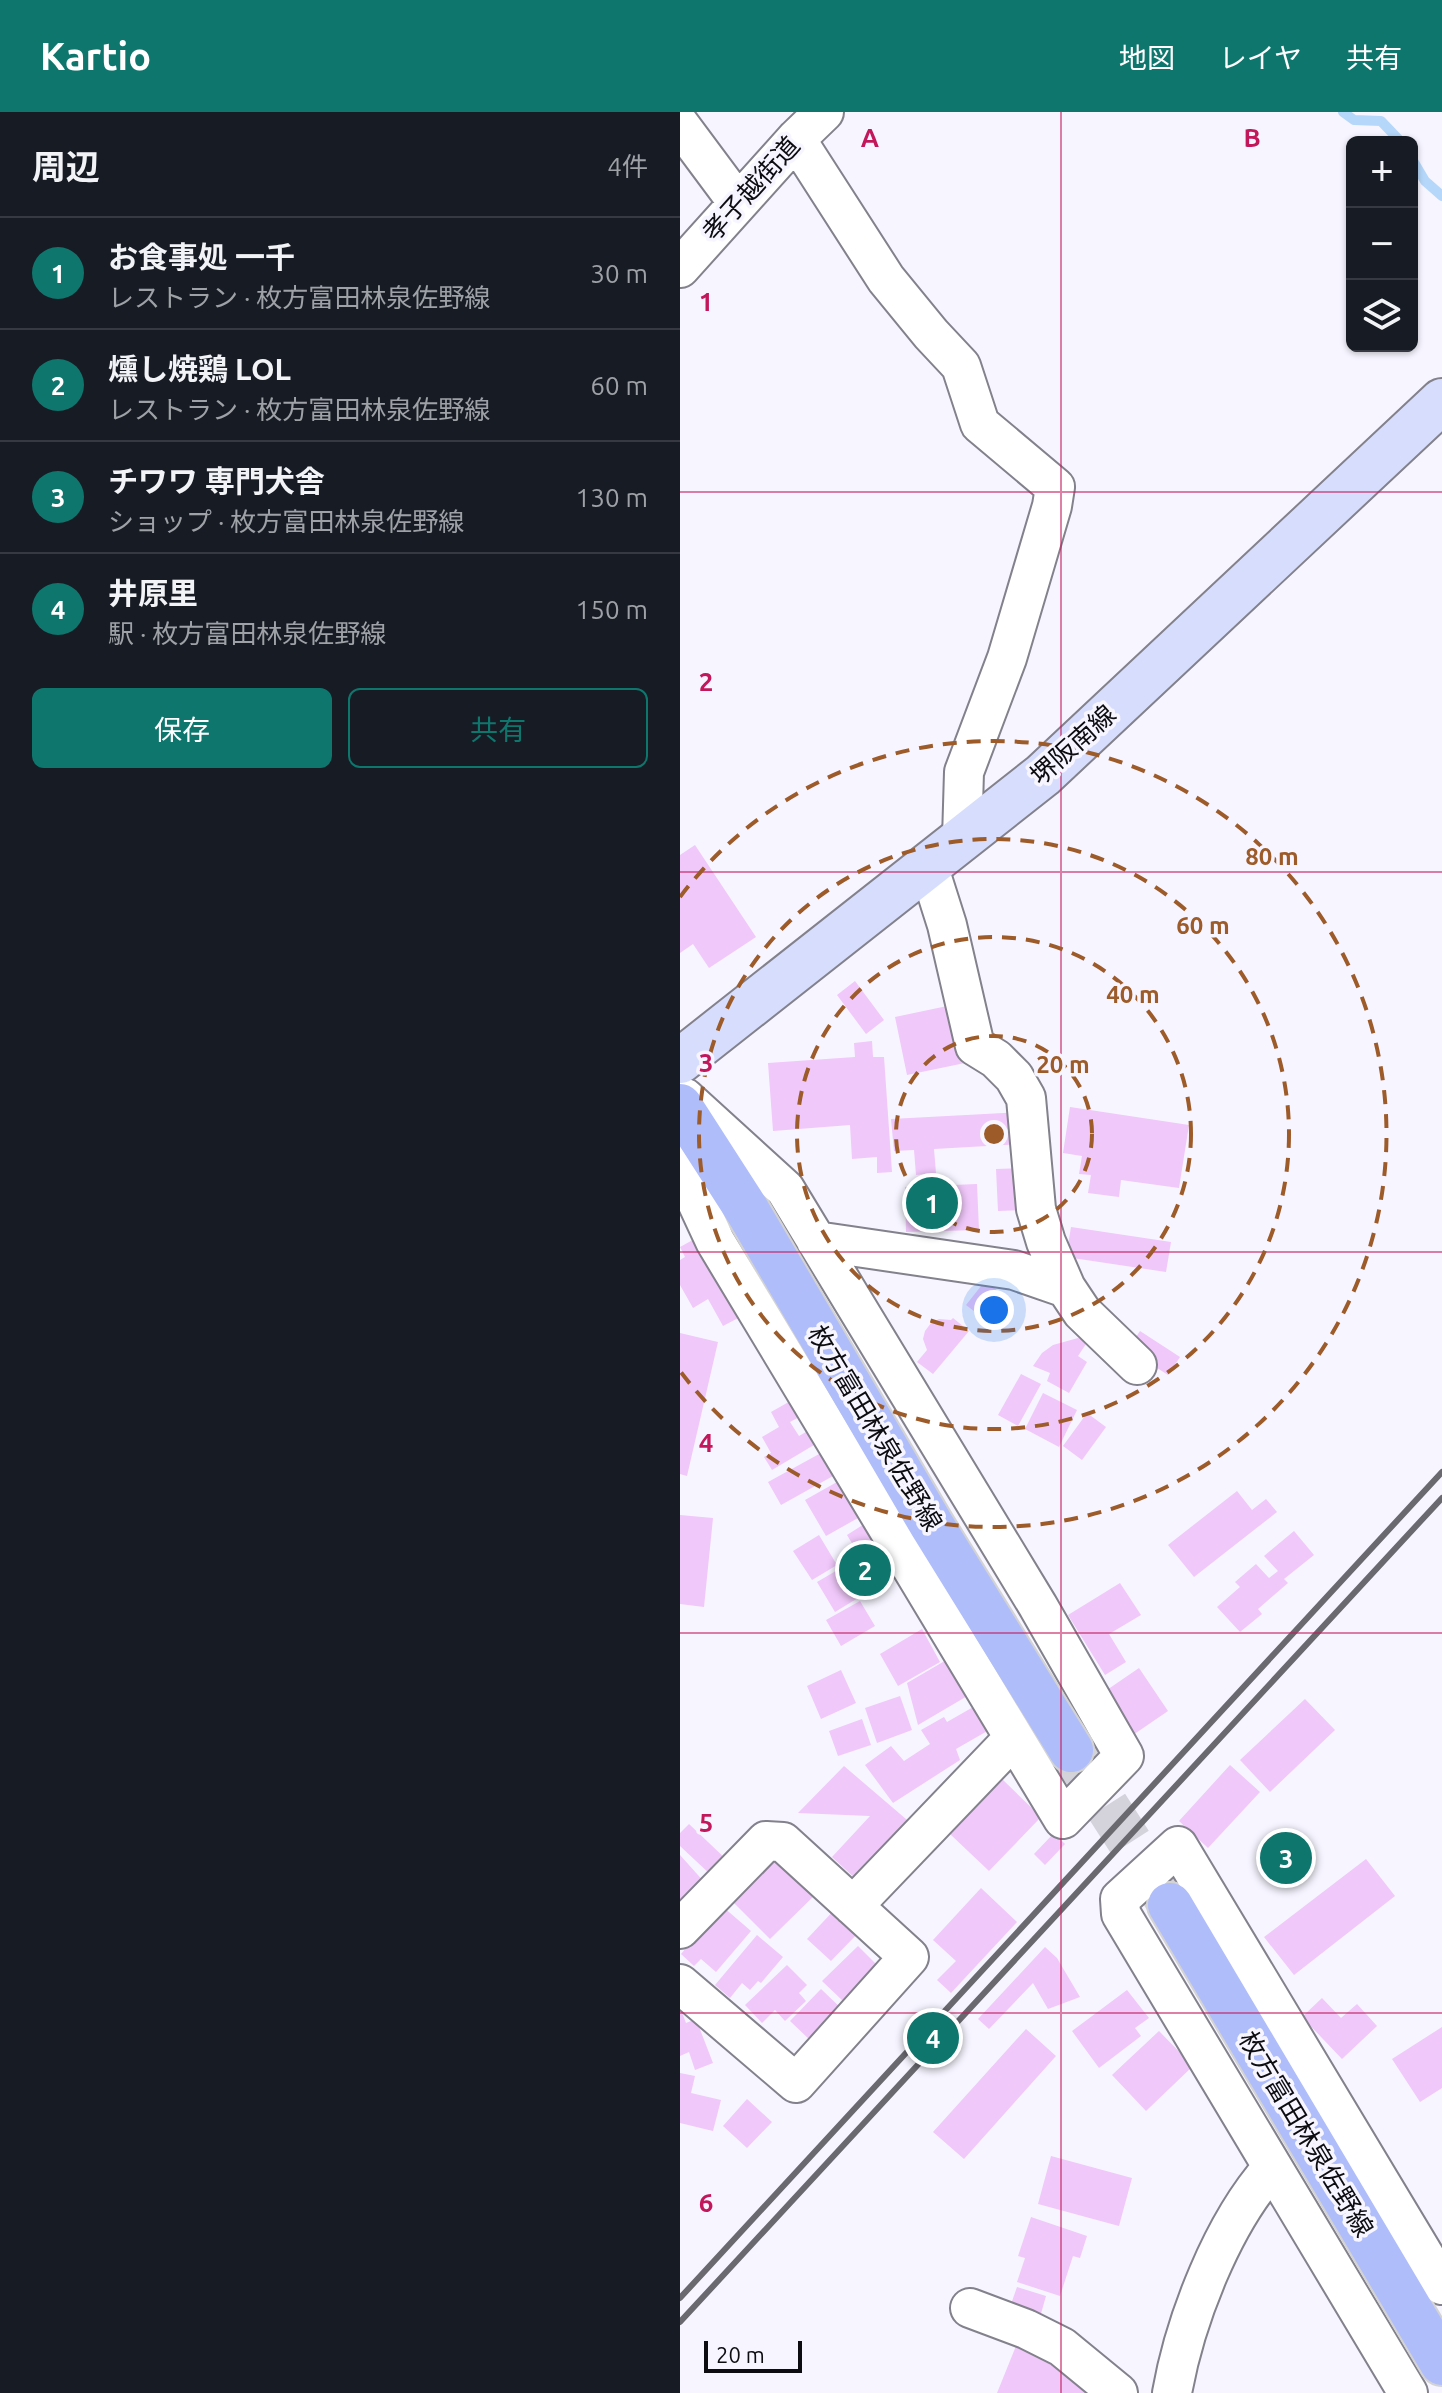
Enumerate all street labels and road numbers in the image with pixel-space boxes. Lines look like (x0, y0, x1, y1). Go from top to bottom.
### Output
street label: 孝子越街道 (696, 131, 805, 247)
street label: 堺阪南線 (1024, 699, 1121, 790)
street label: 枚方富田林泉佐野線 (803, 1320, 948, 1536)
street label: 枚方富田林泉佐野線 (1234, 2026, 1379, 2242)

